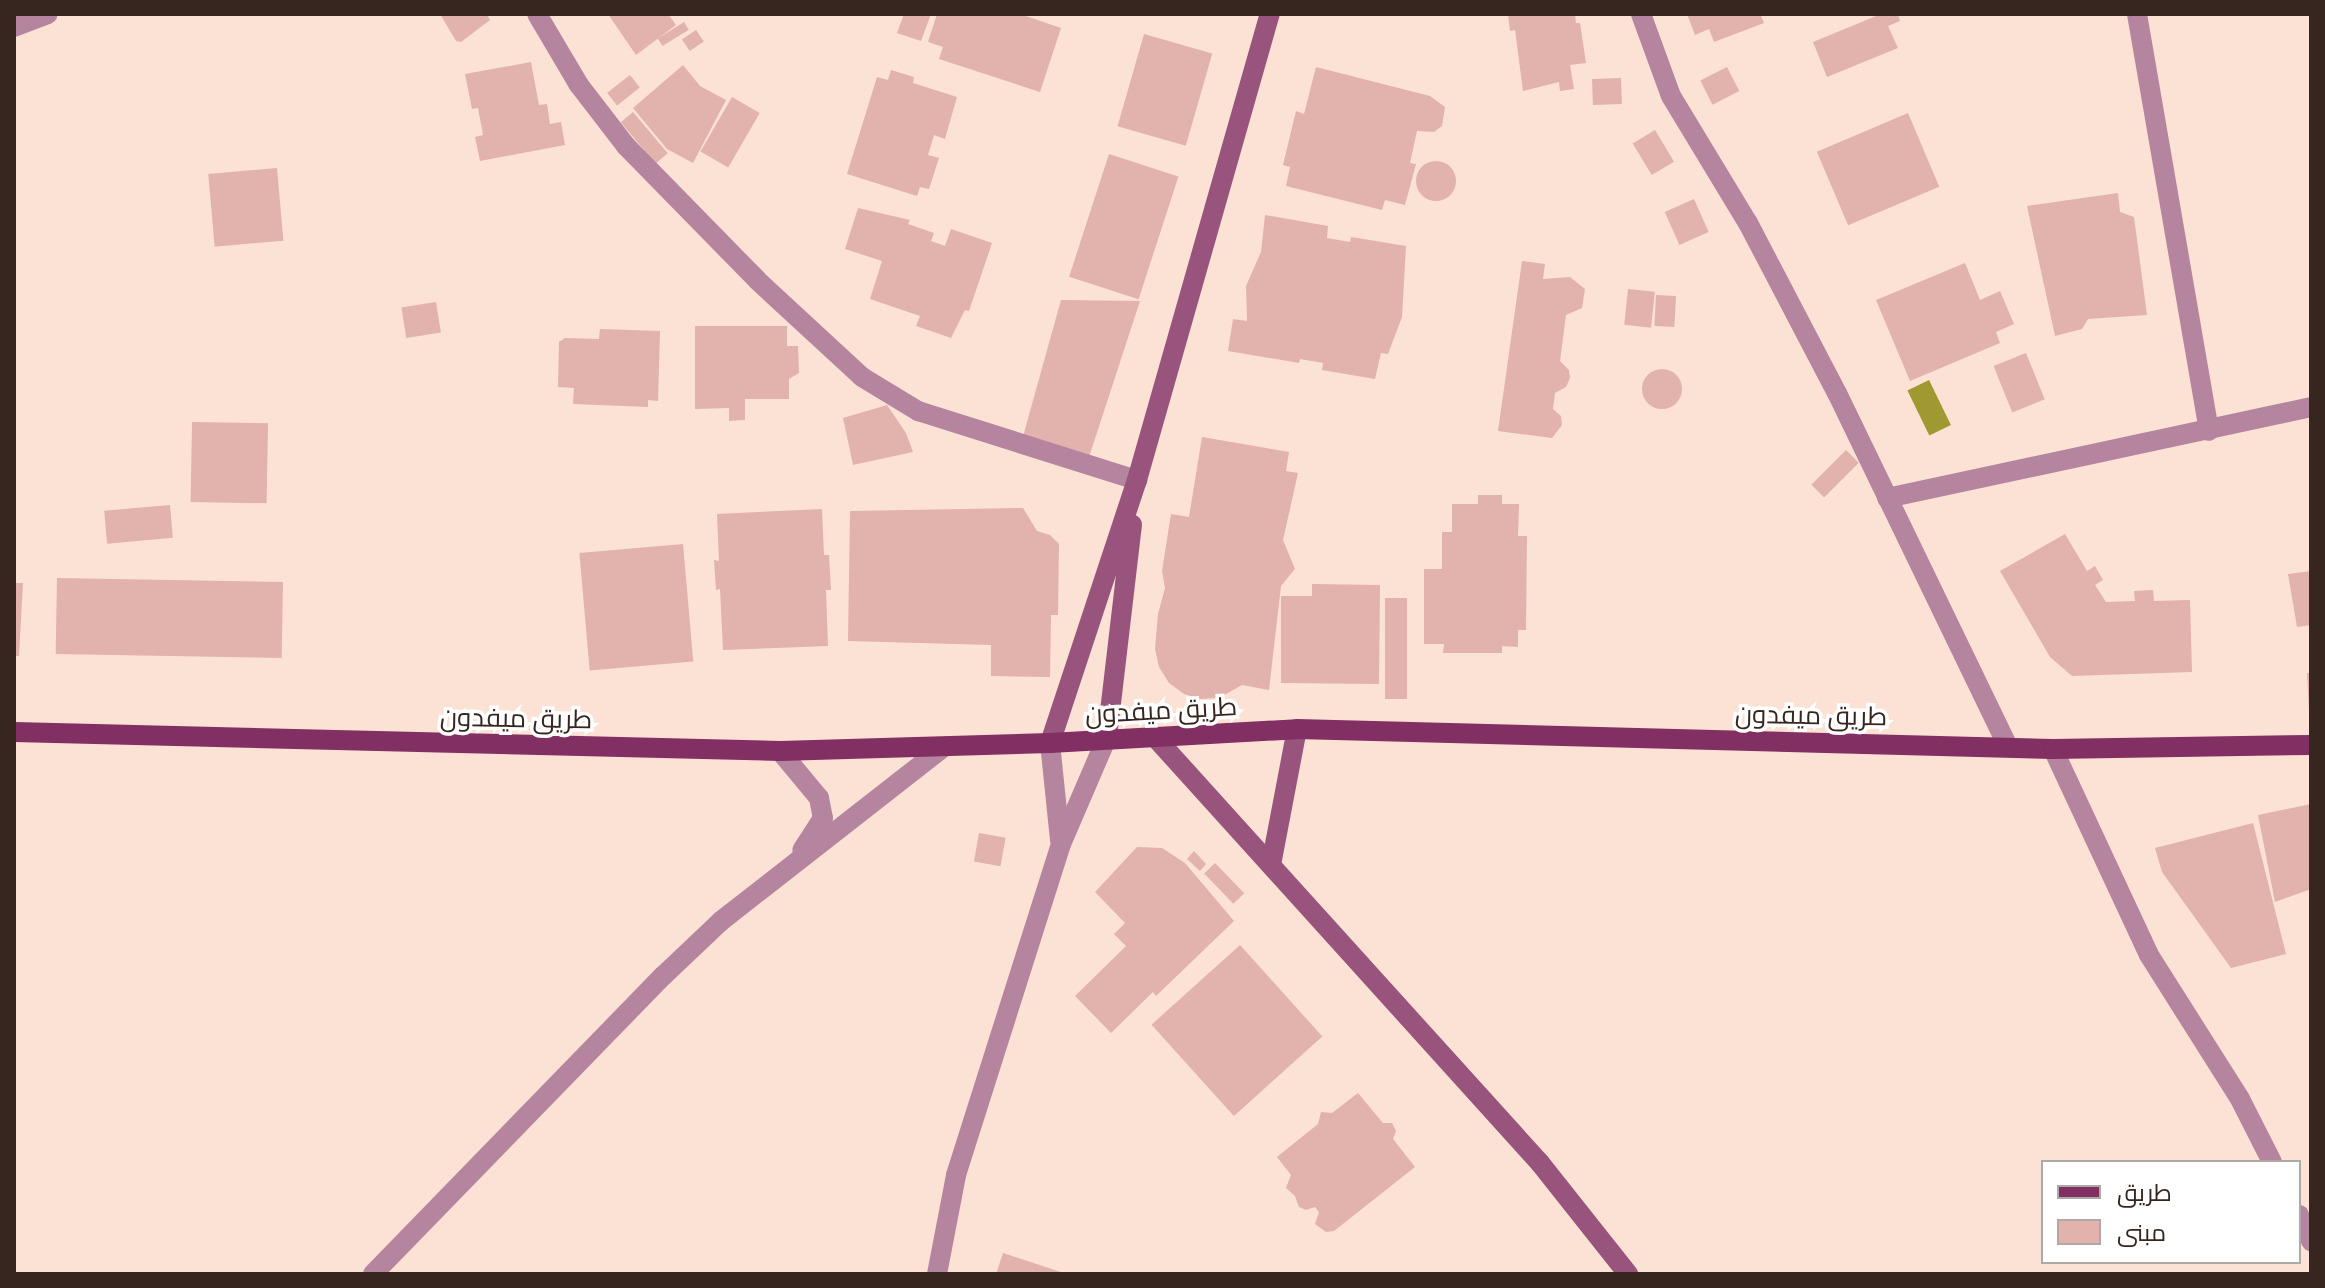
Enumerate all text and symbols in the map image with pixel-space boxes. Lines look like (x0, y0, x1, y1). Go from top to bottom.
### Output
street label: طريق ميفدون (1084, 690, 1238, 730)
street label: طريق ميفدون (1735, 698, 1887, 732)
street label: طريق ميفدون (440, 701, 592, 735)
legend (2041, 1160, 2301, 1264)
text: طريق (2117, 1177, 2172, 1206)
text: مبنى (2117, 1217, 2166, 1246)

